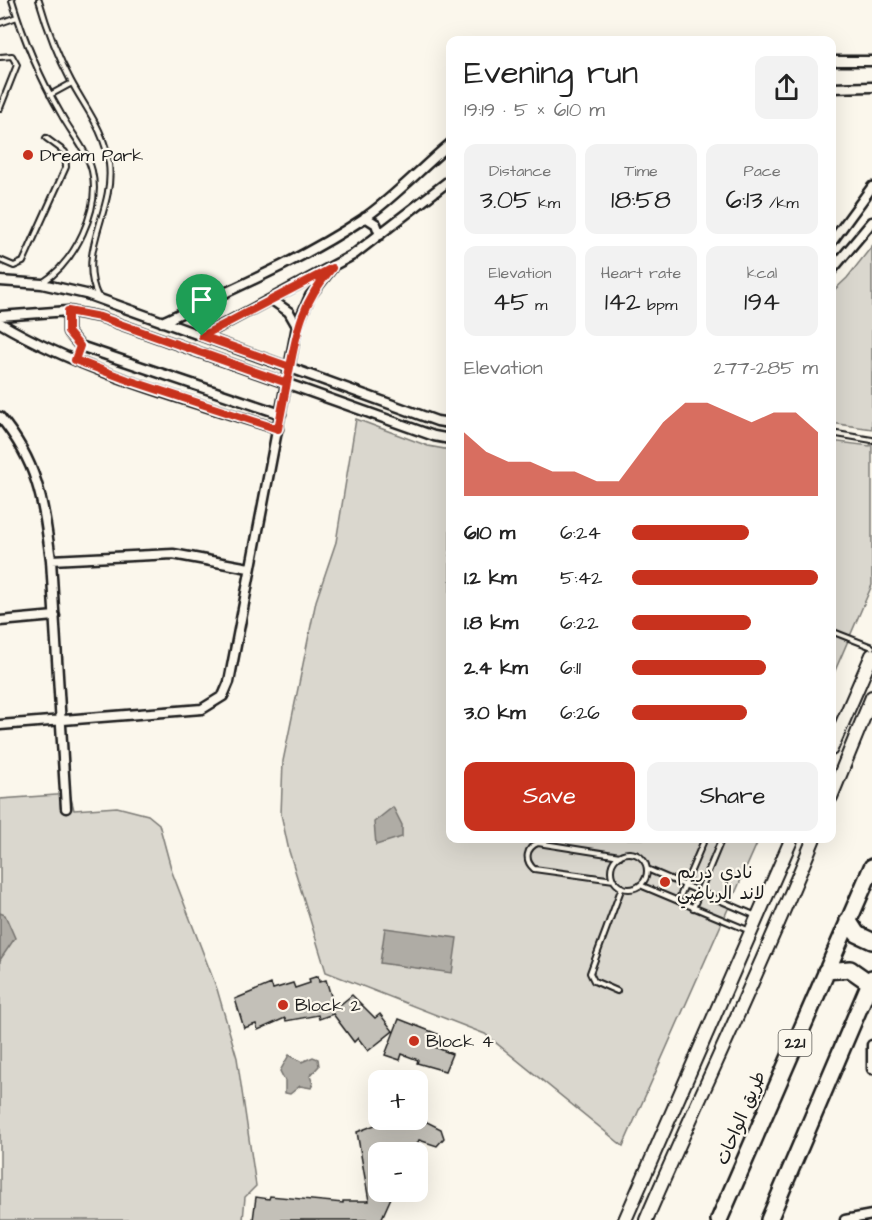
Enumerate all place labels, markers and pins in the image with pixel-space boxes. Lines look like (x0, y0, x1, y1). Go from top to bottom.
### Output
place label: Dream Park (40, 143, 143, 168)
marker: Dream Park (21, 148, 35, 162)
pin (176, 274, 227, 336)
place label: نادي دريم لاند الرياضي (677, 860, 765, 909)
marker: نادي دريم لاند الرياضي (658, 875, 672, 889)
place label: Block 2 (295, 993, 361, 1018)
marker: Block 2 (276, 998, 290, 1012)
place label: Block 4 (426, 1029, 494, 1054)
marker: Block 4 (407, 1034, 421, 1048)

